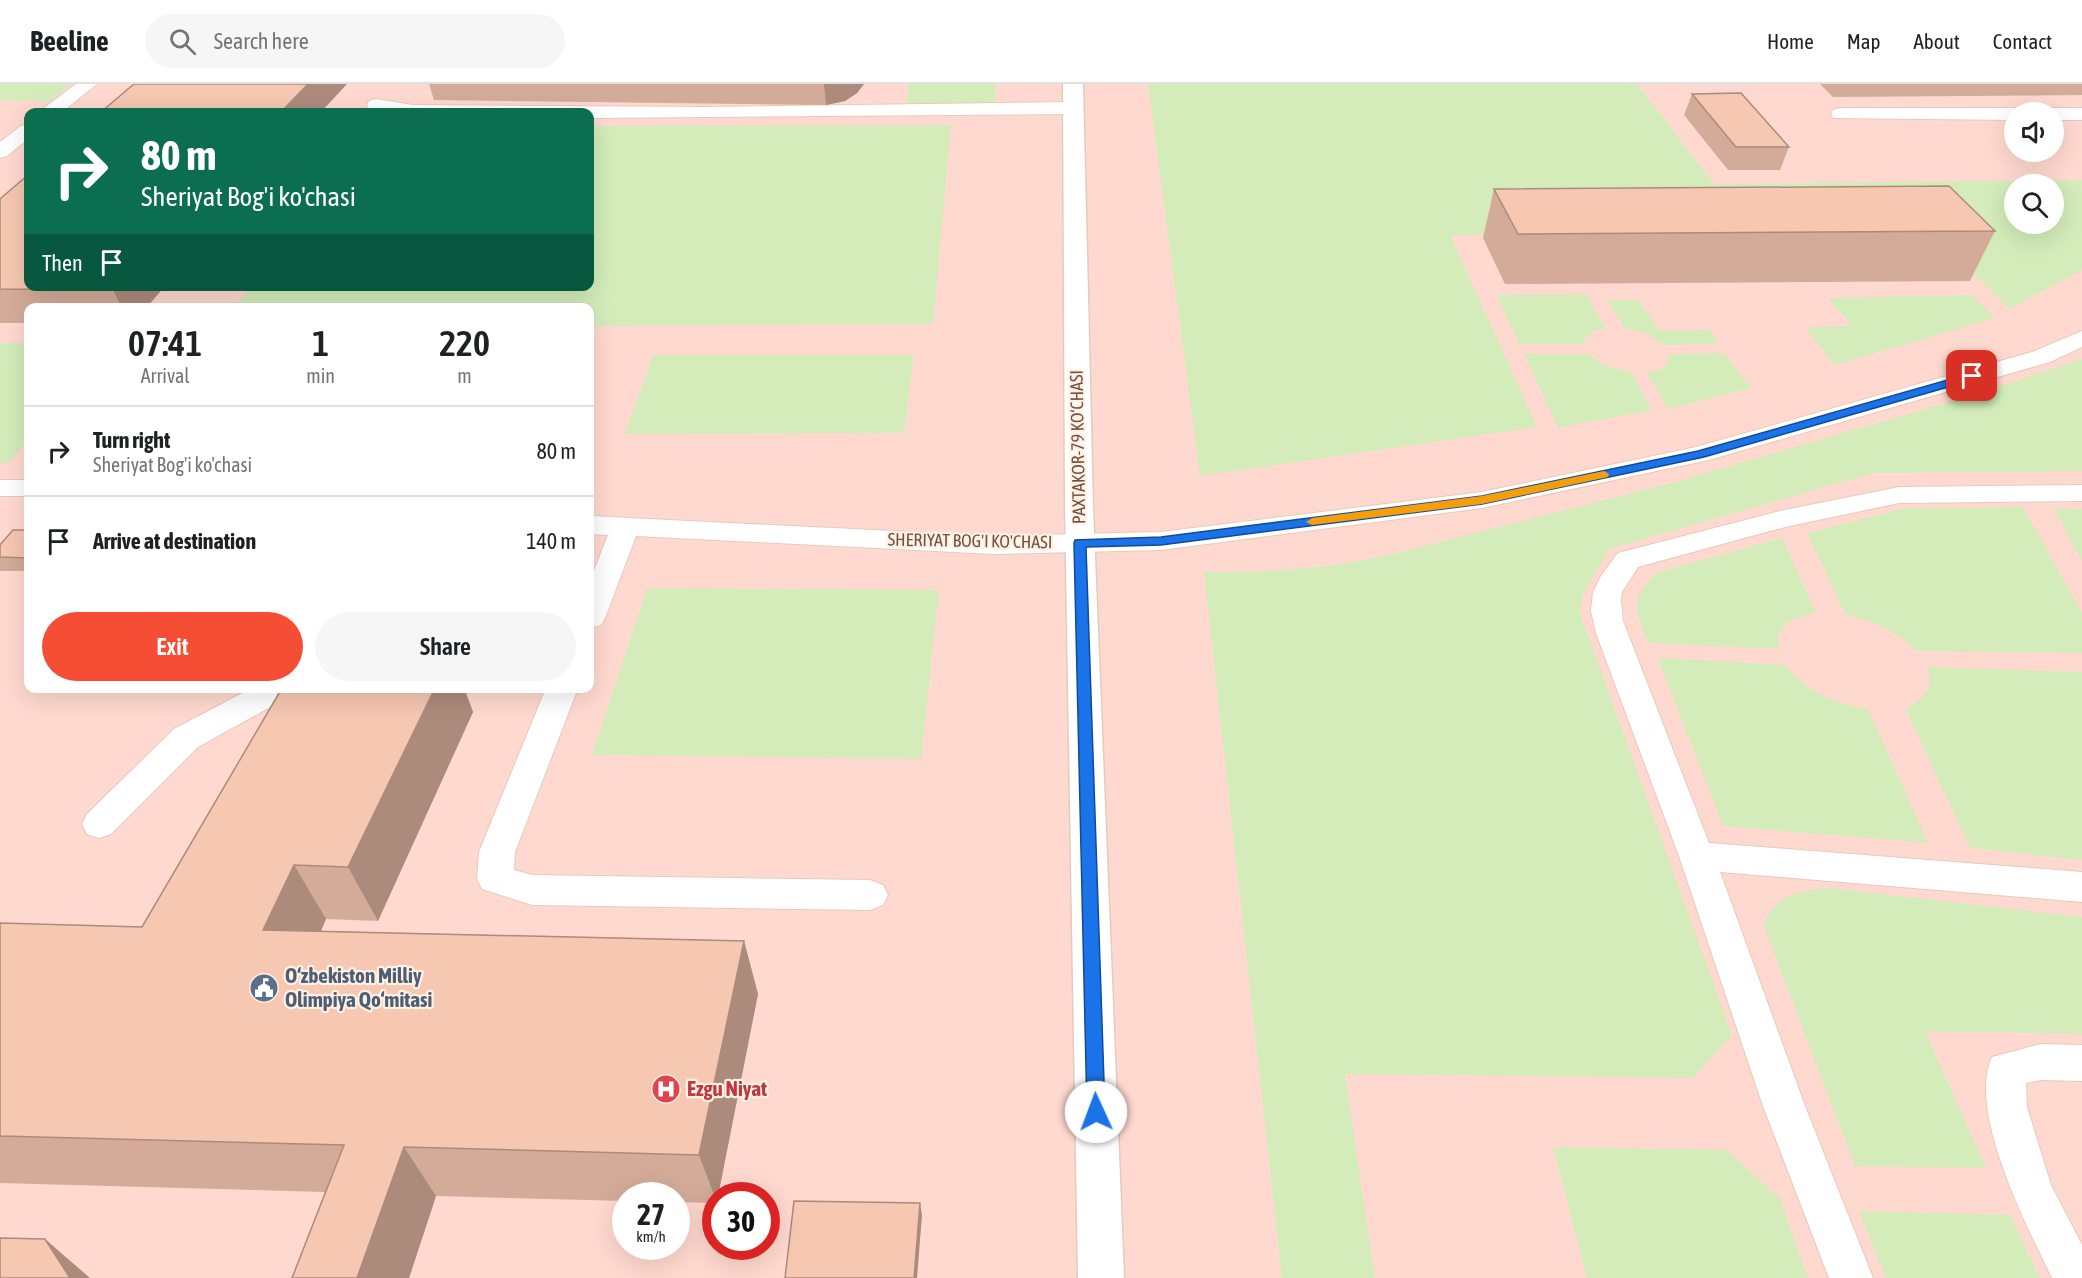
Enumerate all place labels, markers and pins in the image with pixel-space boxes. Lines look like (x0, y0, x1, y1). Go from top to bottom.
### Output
pin (1946, 350, 1997, 401)
place label: O‘zbekiston Milliy Olimpiya Qo‘mitasi (285, 963, 432, 1011)
public building icon: O‘zbekiston Milliy Olimpiya Qo‘mitasi (248, 972, 280, 1004)
hospital icon: Ezgu Niyat (650, 1073, 682, 1105)
place label: Ezgu Niyat (687, 1076, 767, 1100)

